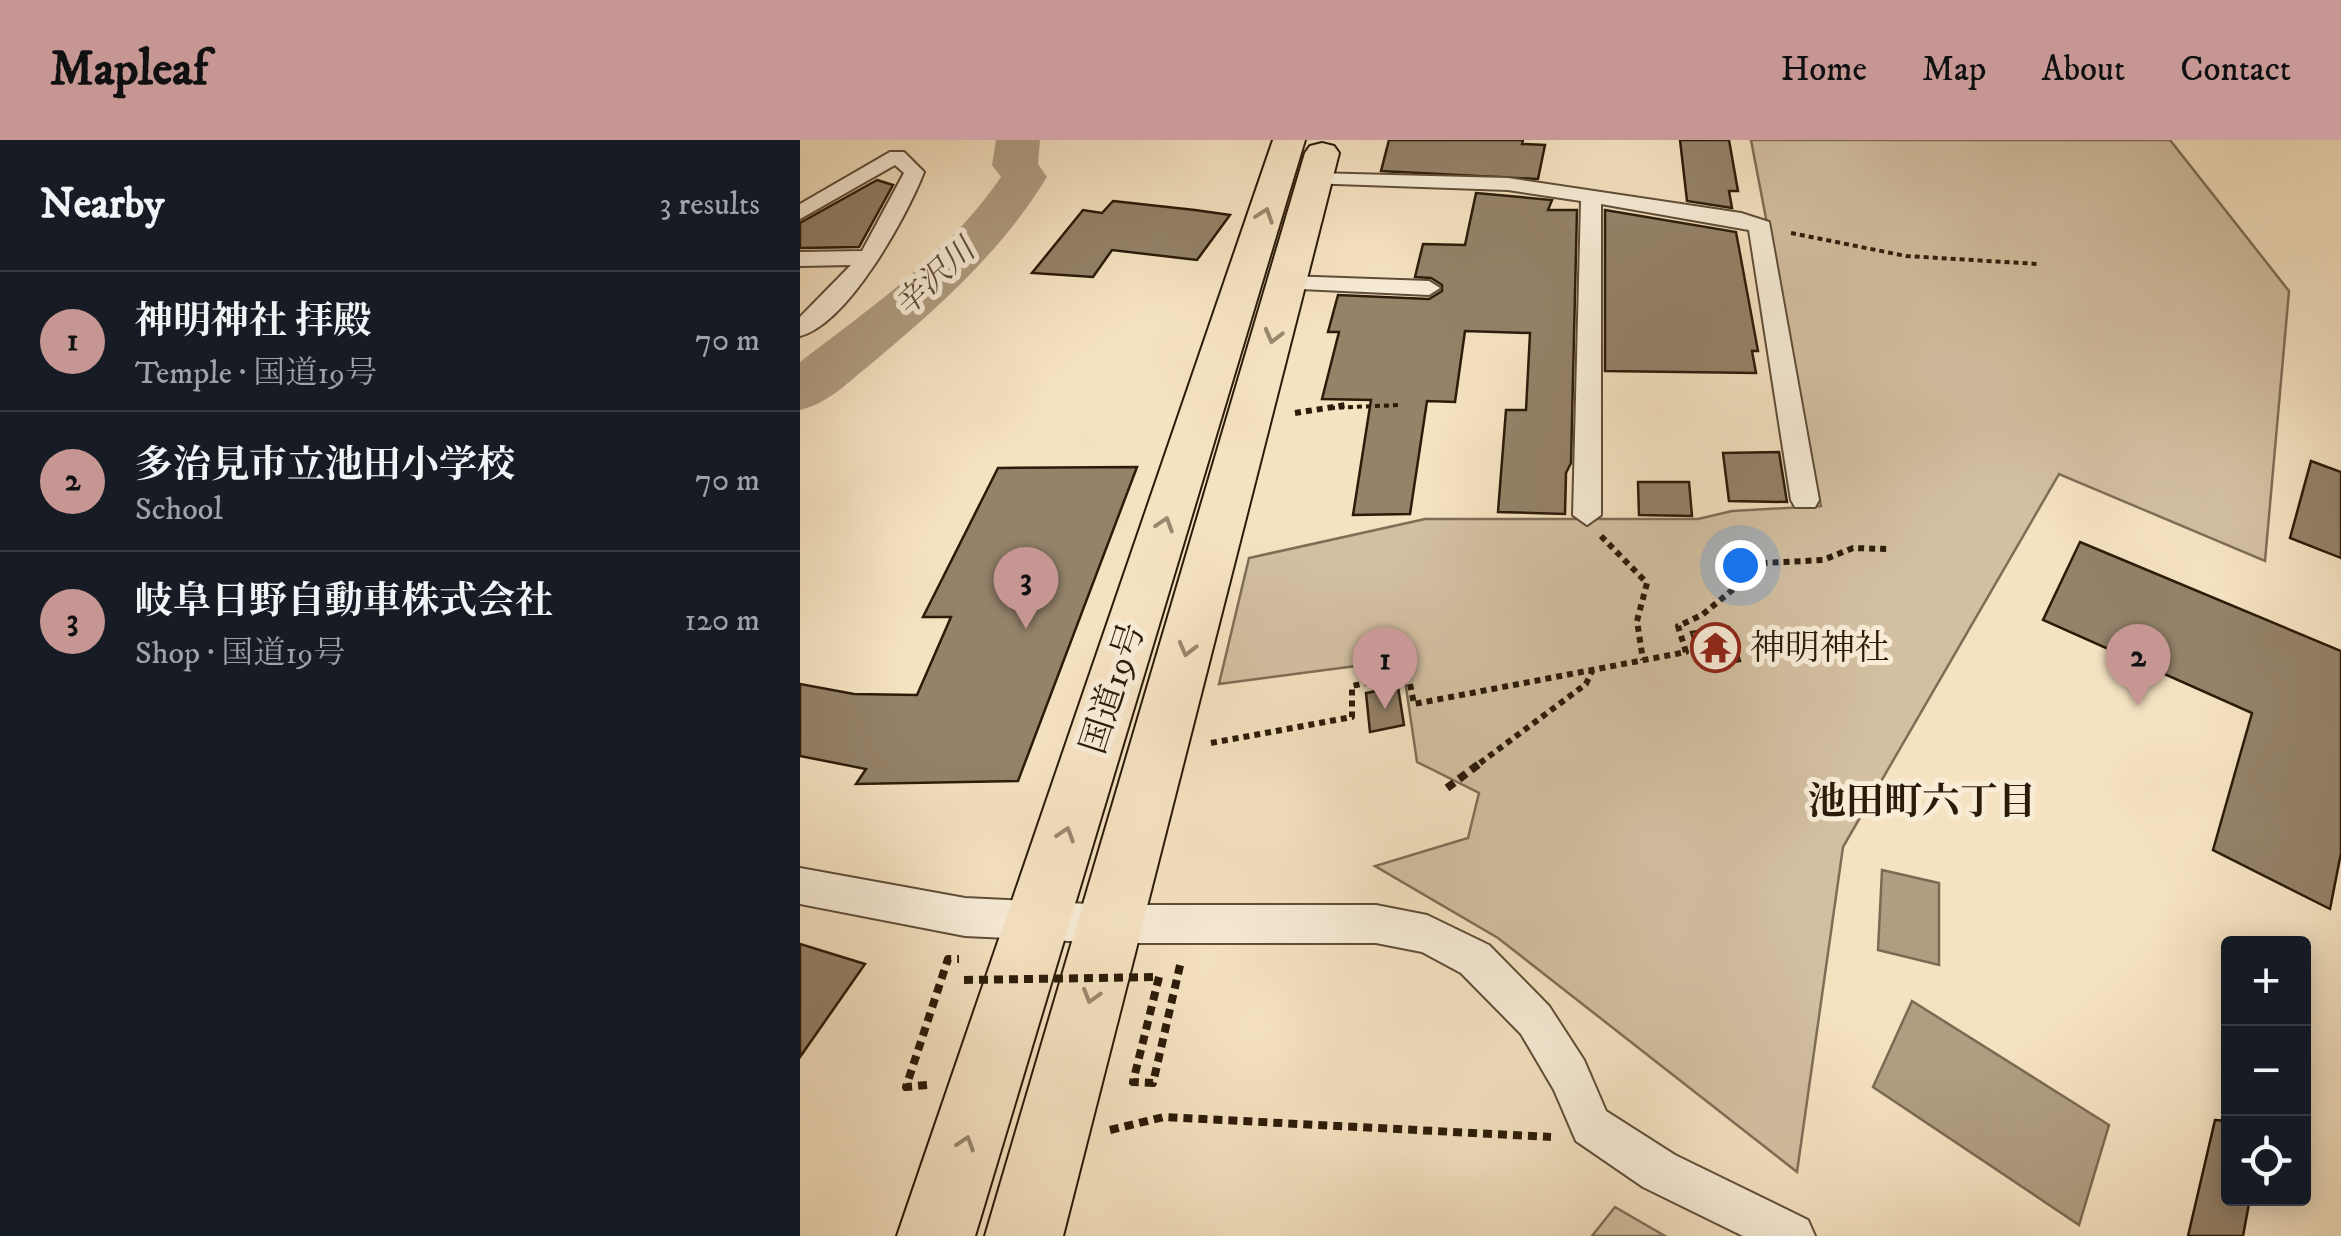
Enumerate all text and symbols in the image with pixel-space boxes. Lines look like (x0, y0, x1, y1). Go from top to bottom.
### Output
text: Mapleaf (50, 40, 208, 100)
text: Home (1780, 48, 1867, 92)
text: Map (1922, 48, 1986, 92)
text: About (2041, 48, 2125, 92)
text: Contact (2180, 48, 2291, 92)
text: Nearby (40, 179, 164, 231)
text: 3 results (659, 185, 760, 225)
one-way arrow (1253, 208, 1274, 225)
water label: 辛沢川 (887, 229, 986, 326)
text: 神明神社 拝殿 (135, 298, 371, 346)
text: 1 (67, 321, 78, 361)
text: 70 m (695, 321, 760, 361)
one-way arrow (1264, 327, 1285, 344)
text: Temple · 国道19号 (135, 354, 377, 394)
text: 多治見市立池田小学校 (135, 442, 515, 490)
text: 2 (65, 461, 80, 501)
text: 70 m (695, 461, 760, 501)
text: School (135, 490, 223, 530)
one-way arrow (1153, 517, 1173, 534)
your location (1715, 540, 1766, 591)
pin: 3 (994, 546, 1058, 629)
text: 岐阜日野自動車株式会社 (135, 578, 553, 626)
text: 3 (67, 601, 78, 641)
text: 120 m (684, 601, 760, 641)
street label: 国道19号 (1072, 618, 1156, 760)
temple icon: 神明神社 (1689, 621, 1741, 673)
pin: 2 (2106, 624, 2170, 706)
pin: 1 (1352, 626, 1418, 709)
place label: 神明神社 (1750, 627, 1890, 671)
text: Shop · 国道19号 (135, 634, 345, 674)
one-way arrow (1177, 640, 1198, 657)
district label: 池田町六丁目 (1808, 779, 2036, 827)
one-way arrow (1054, 826, 1074, 843)
map controls (2221, 936, 2311, 1206)
button: + (2221, 936, 2311, 1026)
one-way arrow (1082, 987, 1103, 1004)
button: − (2221, 1026, 2311, 1116)
button: locate (2221, 1116, 2311, 1206)
one-way arrow (954, 1136, 975, 1153)

